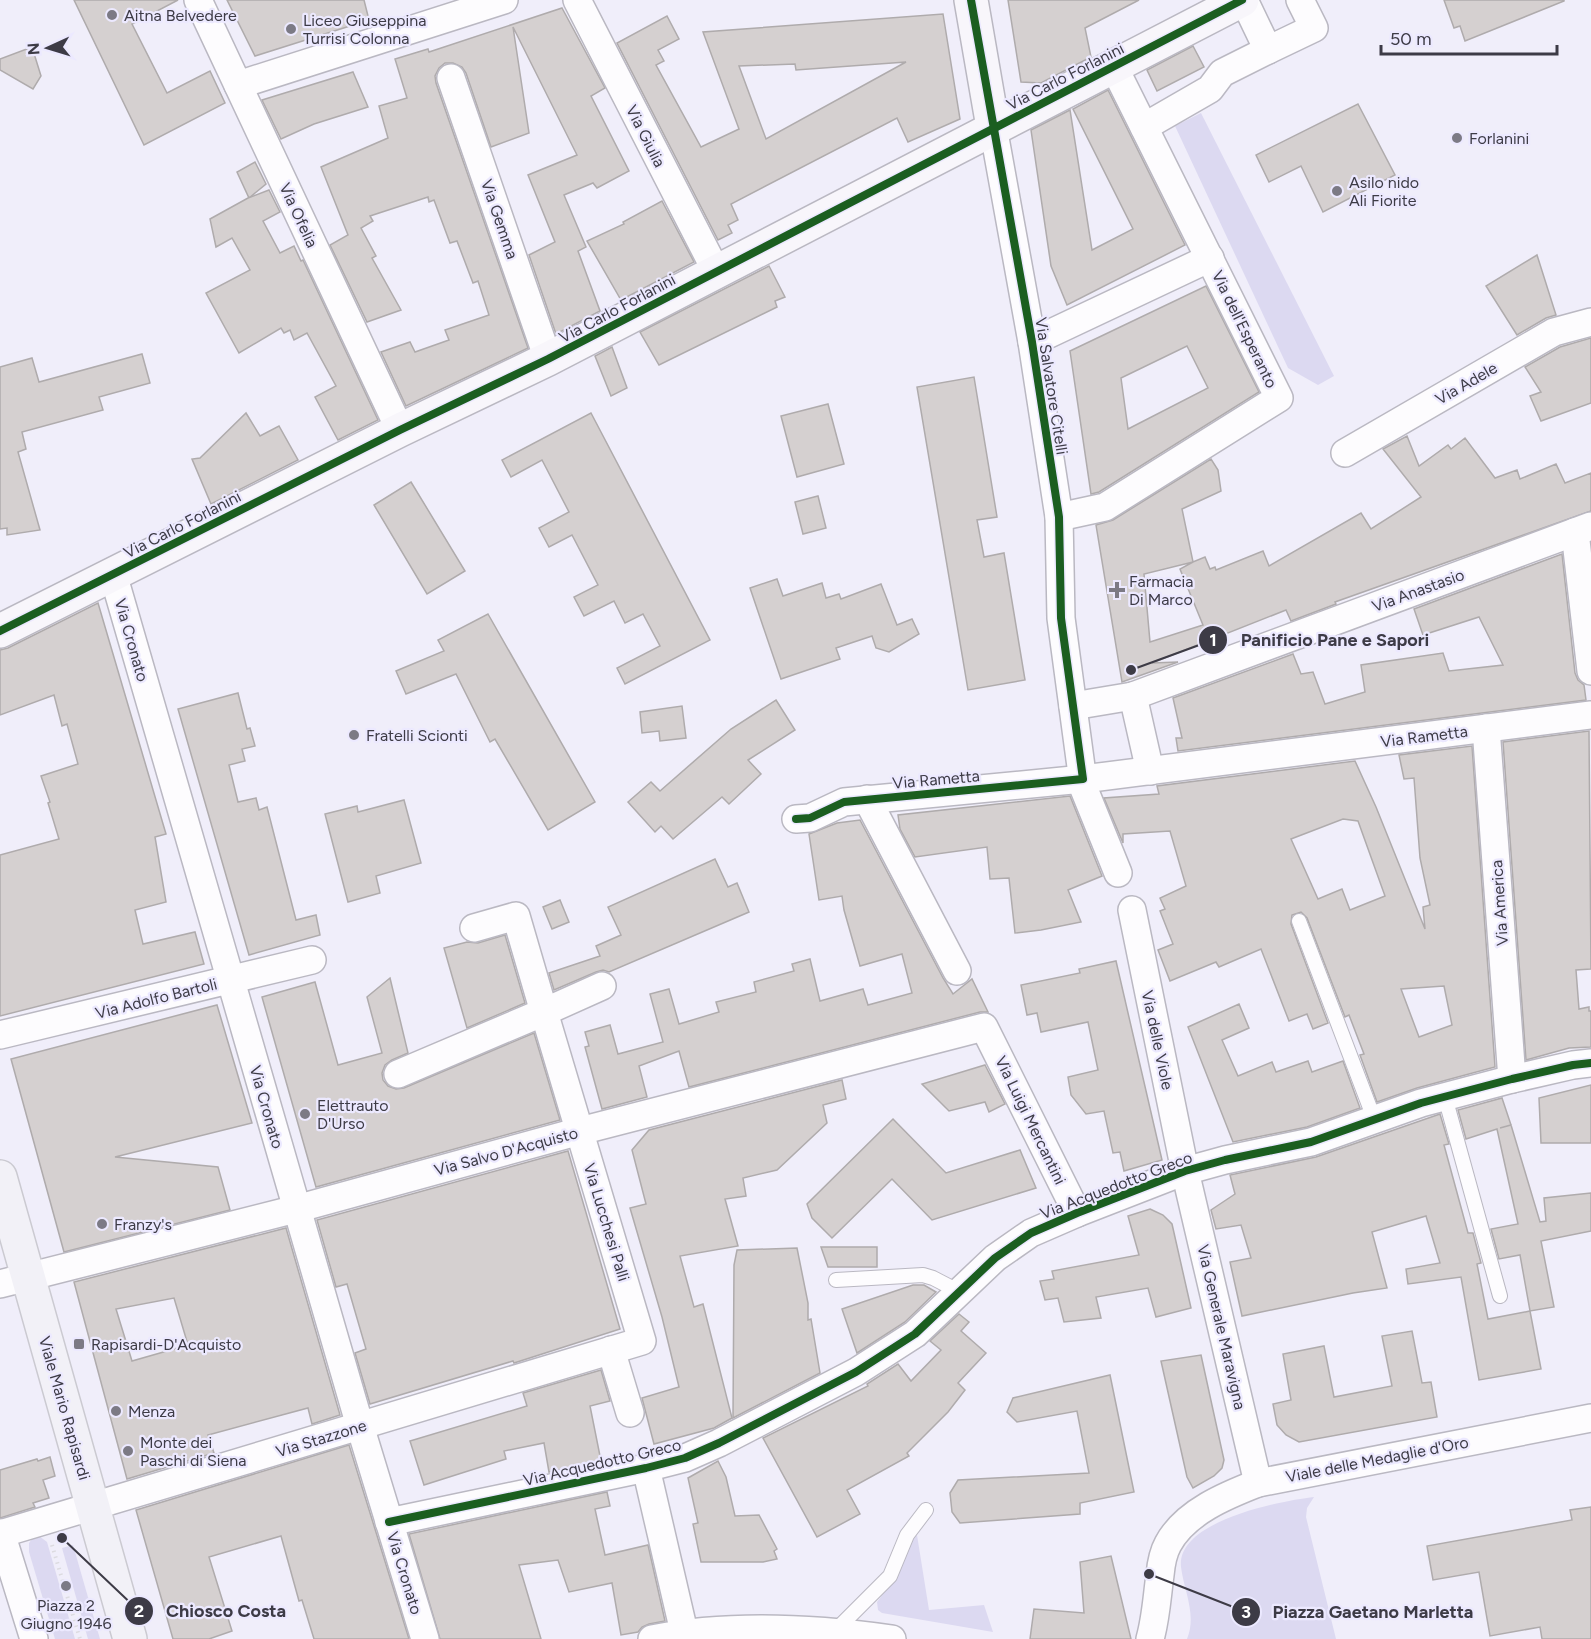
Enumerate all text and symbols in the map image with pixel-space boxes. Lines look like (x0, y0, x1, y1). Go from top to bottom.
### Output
place label: Aitna Belvedere (124, 6, 237, 25)
marker: Aitna Belvedere (105, 8, 119, 22)
place label: Liceo Giuseppina Turrisi Colonna (303, 11, 426, 48)
north arrow (18, 18, 78, 78)
scale bar (1381, 18, 1556, 56)
marker: Liceo Giuseppina Turrisi Colonna (284, 22, 298, 36)
text: 50 m (1390, 28, 1432, 50)
street label: Via Carlo Forlanini (1003, 39, 1127, 114)
text: N (24, 42, 43, 56)
street label: Via Giulia (622, 102, 669, 170)
place label: Forlanini (1469, 129, 1529, 148)
marker: Forlanini (1450, 131, 1464, 145)
place label: Asilo nido Ali Fiorite (1349, 173, 1419, 210)
street label: Via Gemma (477, 177, 522, 262)
street label: Via Ofelia (275, 180, 322, 251)
marker: Asilo nido Ali Fiorite (1330, 184, 1344, 198)
street label: Via dell'Esperanto (1208, 267, 1281, 391)
street label: Via Carlo Forlanini (556, 270, 679, 347)
street label: Via Salvatore Citelli (1031, 316, 1072, 456)
street label: Via Adele (1432, 358, 1501, 409)
street label: Via Carlo Forlanini (120, 487, 244, 562)
street label: Via Anastasio (1369, 565, 1467, 616)
place label: Farmacia Di Marco (1129, 572, 1193, 609)
marker: Farmacia Di Marco (1110, 583, 1124, 597)
street label: Via Cronato (111, 596, 152, 684)
callout: Panificio Pane e Sapori (1198, 622, 1441, 658)
text: 1 (1209, 629, 1217, 651)
text: Panificio Pane e Sapori (1241, 629, 1429, 651)
street label: Via Rametta (1379, 722, 1469, 751)
place label: Fratelli Scionti (366, 726, 468, 745)
marker: Fratelli Scionti (347, 728, 361, 742)
street label: Via Rametta (892, 766, 981, 793)
street label: Via America (1487, 859, 1512, 947)
street label: Via Adolfo Bartoli (93, 974, 219, 1023)
street label: Via delle Viole (1138, 989, 1177, 1092)
street label: Via Luigi Mercantini (991, 1053, 1070, 1188)
street label: Via Cronato (246, 1063, 287, 1151)
place label: Elettrauto D'Urso (317, 1096, 389, 1133)
marker: Elettrauto D'Urso (298, 1107, 312, 1121)
street label: Via Salvo D'Acquisto (432, 1123, 580, 1180)
street label: Via Acquedotto Greco (1037, 1148, 1195, 1223)
street label: Via Lucchesi Palli (580, 1161, 633, 1283)
place label: Franzy's (114, 1215, 172, 1234)
marker: Franzy's (95, 1217, 109, 1231)
street label: Via Generale Maravigna (1193, 1243, 1250, 1412)
street label: Viale Mario Rapisardi (35, 1334, 94, 1482)
place label: Rapisardi-D'Acquisto (91, 1335, 241, 1354)
marker: Rapisardi-D'Acquisto (72, 1337, 86, 1351)
place label: Menza (128, 1402, 175, 1421)
marker: Menza (109, 1404, 123, 1418)
street label: Via Stazzone (274, 1416, 369, 1461)
street label: Viale delle Medaglie d'Oro (1284, 1432, 1470, 1487)
place label: Monte dei Paschi di Siena (140, 1433, 246, 1470)
street label: Via Acquedotto Greco (521, 1435, 683, 1490)
marker: Monte dei Paschi di Siena (121, 1444, 135, 1458)
street label: Via Cronato (383, 1529, 426, 1617)
marker: Piazza 2 Giugno 1946 (59, 1579, 73, 1593)
callout: Chiosco Costa (124, 1593, 298, 1629)
callout: Piazza Gaetano Marletta (1231, 1594, 1485, 1630)
place label: Piazza 2 Giugno 1946 (20, 1596, 112, 1633)
text: 2 (134, 1600, 144, 1622)
text: Chiosco Costa (166, 1600, 286, 1622)
text: 3 (1241, 1601, 1251, 1623)
text: Piazza Gaetano Marletta (1273, 1601, 1473, 1623)

